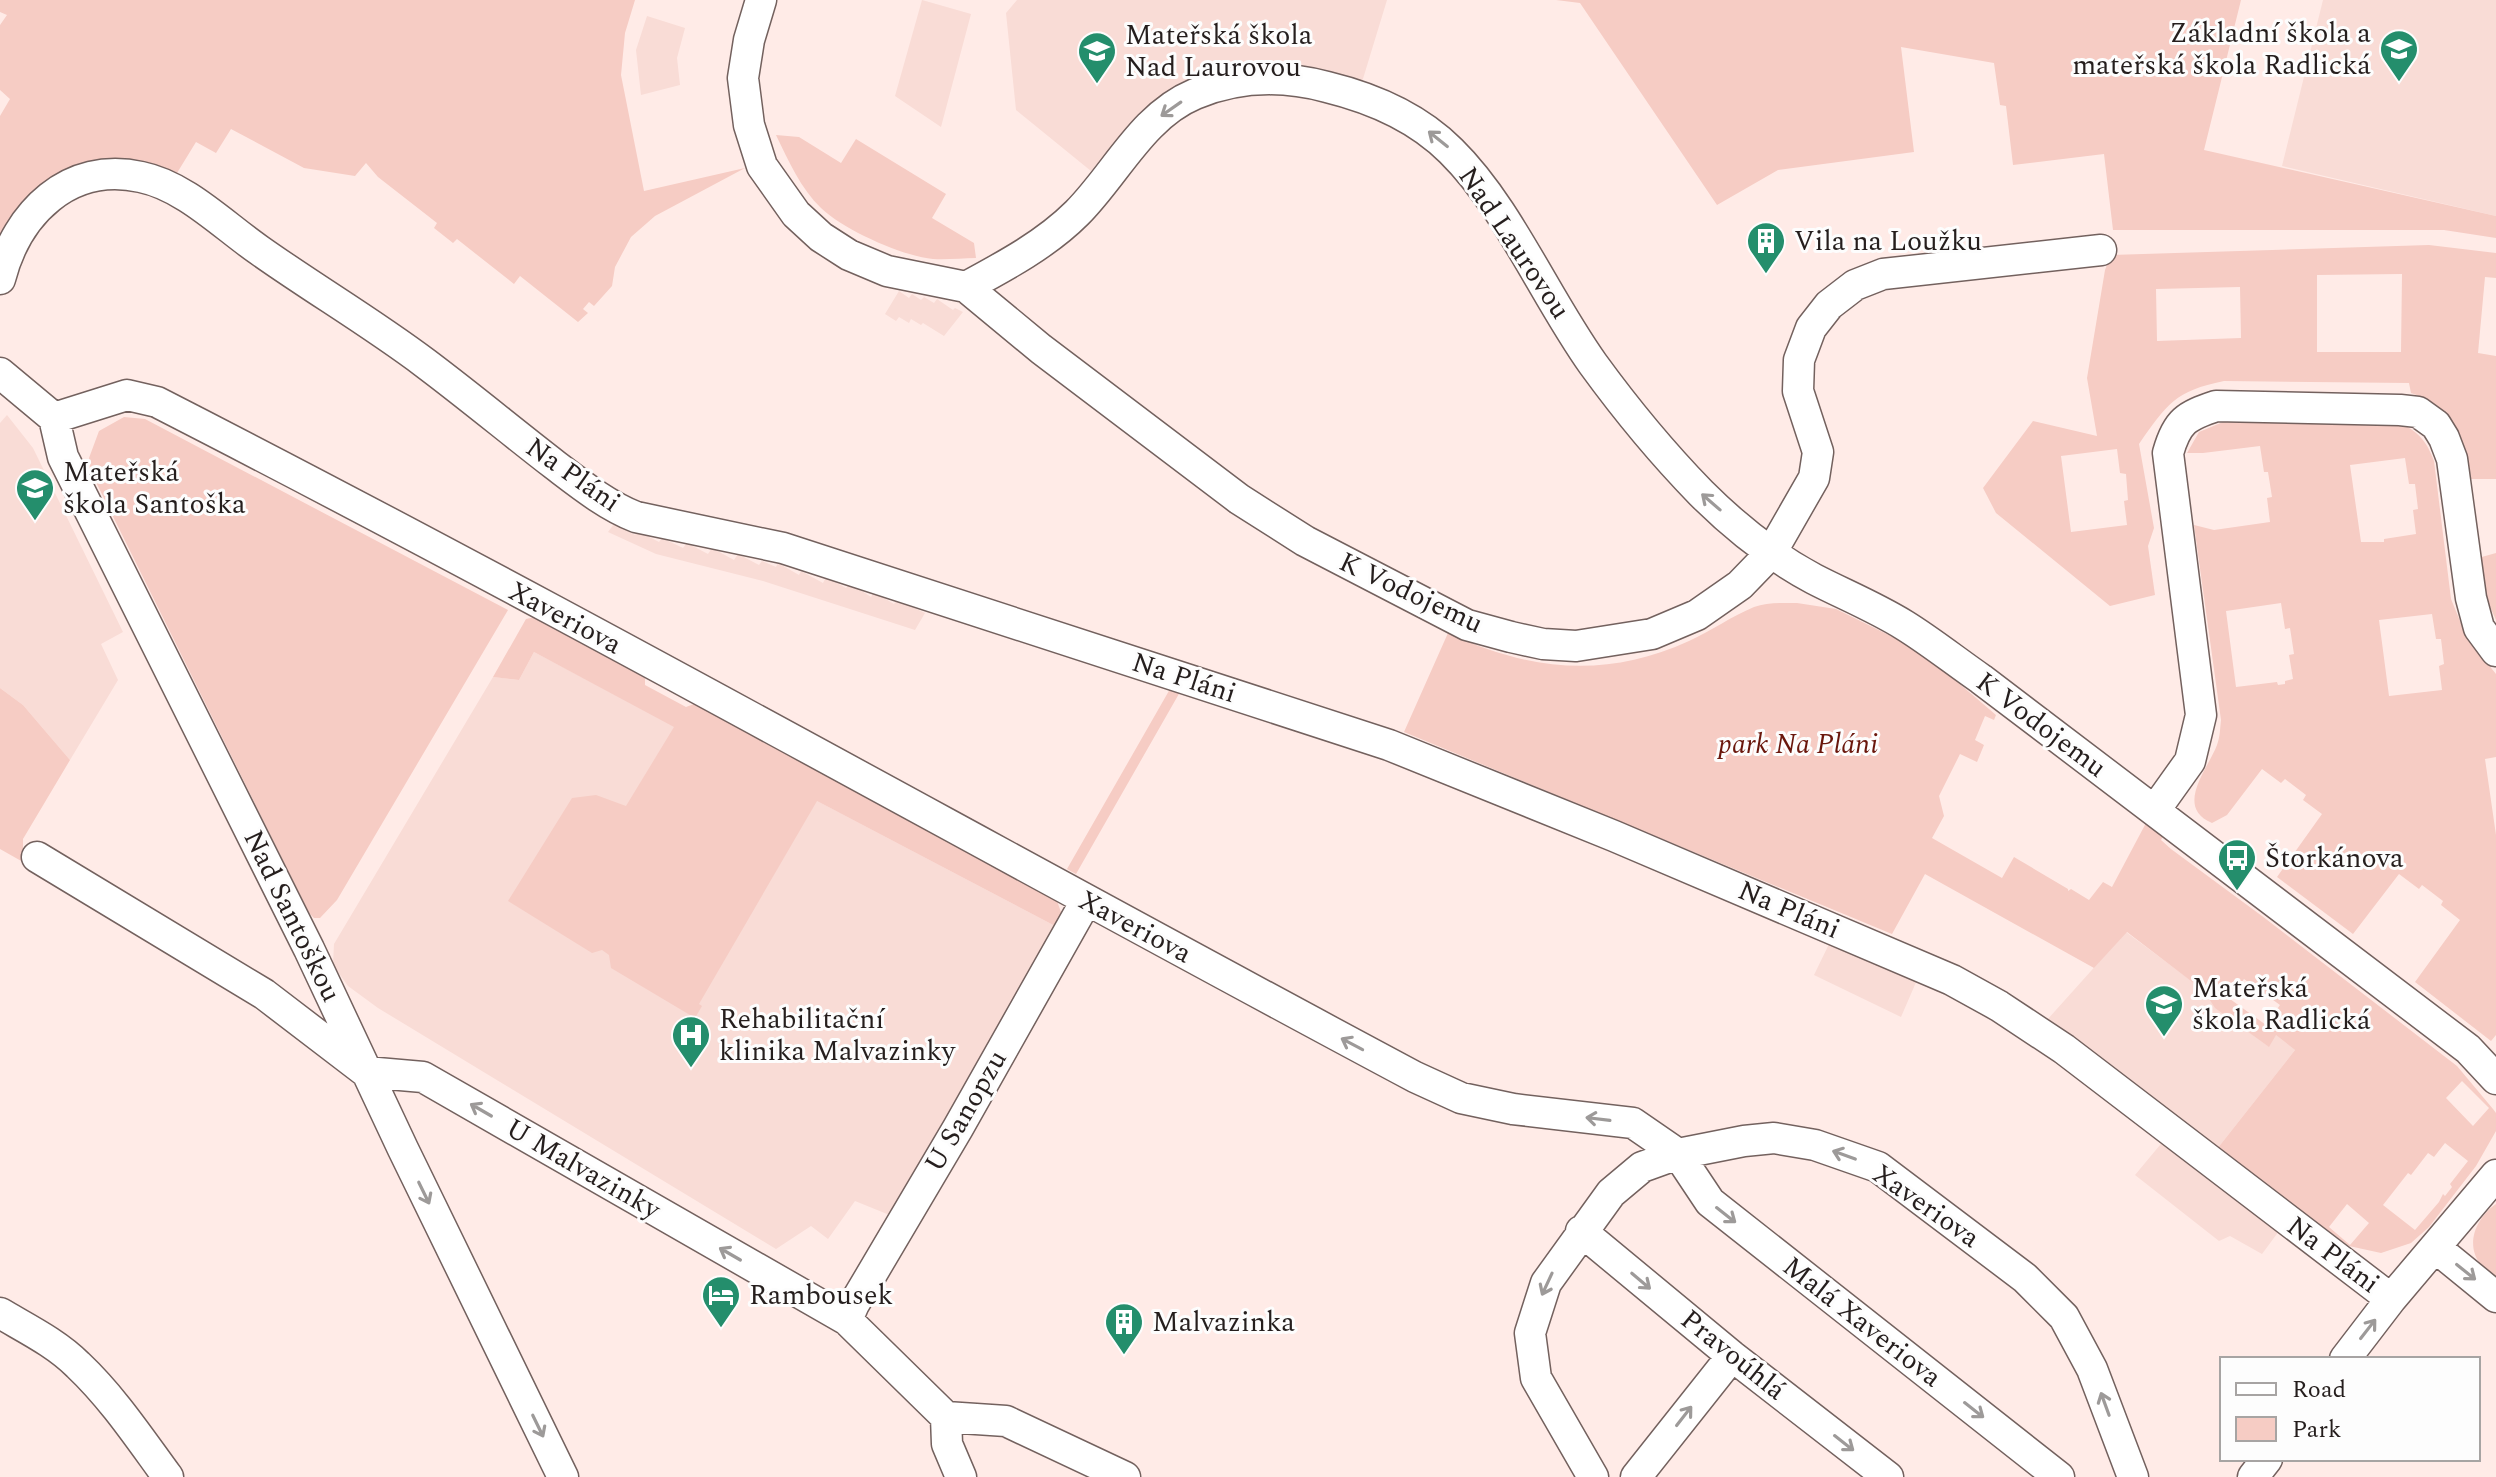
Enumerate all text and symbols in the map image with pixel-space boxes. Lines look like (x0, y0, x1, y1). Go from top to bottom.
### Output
place label: Základní škola a mateřská škola Radlická (2072, 12, 2371, 87)
place label: Mateřská škola Nad Laurovou (1125, 14, 1313, 89)
school or university icon: Základní škola a mateřská škola Radlická (2378, 28, 2420, 83)
school or university icon: Mateřská škola Nad Laurovou (1076, 30, 1118, 85)
one-way arrow (1160, 101, 1182, 117)
one-way arrow (1428, 131, 1449, 148)
street label: Nad Laurovou (1447, 158, 1581, 328)
building icon: Vila na Loužku (1745, 220, 1787, 275)
place label: Vila na Loužku (1794, 220, 1982, 263)
street label: Na Pláni (517, 427, 629, 523)
place label: Mateřská škola Santoška (63, 451, 246, 526)
school or university icon: Mateřská škola Santoška (14, 467, 56, 522)
one-way arrow (1702, 493, 1722, 511)
street label: K Vodojemu (1332, 541, 1490, 645)
street label: Xaveriova (501, 570, 630, 666)
street label: Na Pláni (1126, 641, 1242, 715)
street label: K Vodojemu (1966, 661, 2116, 789)
park label: park Na Pláni (1717, 723, 1878, 766)
street label: Nad Santoškou (232, 823, 352, 1009)
bus stop icon: Štorkánova (2216, 837, 2258, 892)
place label: Štorkánova (2265, 837, 2404, 880)
street label: Na Pláni (1731, 869, 1847, 951)
street label: Xaveriova (1071, 879, 1200, 975)
place label: Mateřská škola Radlická (2192, 967, 2371, 1042)
school or university icon: Mateřská škola Radlická (2143, 983, 2185, 1038)
place label: Rehabilitační klinika Malvazinky (719, 998, 957, 1073)
hospital icon: Rehabilitační klinika Malvazinky (670, 1014, 712, 1069)
one-way arrow (1341, 1035, 1365, 1051)
street label: U Sanopzu (914, 1042, 1018, 1180)
one-way arrow (470, 1102, 493, 1118)
street label: U Malvazinky (497, 1107, 670, 1232)
one-way arrow (1585, 1111, 1612, 1126)
one-way arrow (1832, 1147, 1857, 1162)
street label: Xaveriova (1863, 1153, 1989, 1259)
one-way arrow (417, 1180, 432, 1204)
street label: Na Pláni (2277, 1205, 2389, 1305)
one-way arrow (1715, 1206, 1736, 1223)
one-way arrow (719, 1245, 743, 1261)
street label: Malá Xaveriova (1773, 1246, 1951, 1398)
one-way arrow (2455, 1264, 2476, 1281)
one-way arrow (1539, 1271, 1554, 1295)
one-way arrow (1630, 1272, 1651, 1290)
hotel icon: Rambousek (700, 1274, 742, 1329)
place label: Rambousek (749, 1274, 893, 1317)
street label: Pravoúhlá (1671, 1299, 1795, 1411)
building icon: Malvazinka (1103, 1301, 1145, 1356)
place label: Malvazinka (1152, 1301, 1295, 1344)
one-way arrow (2359, 1319, 2376, 1340)
legend (2220, 1357, 2480, 1461)
text: Road (2292, 1372, 2346, 1408)
one-way arrow (2097, 1392, 2112, 1417)
one-way arrow (1963, 1402, 1984, 1419)
one-way arrow (1675, 1406, 1693, 1427)
text: Park (2292, 1412, 2342, 1448)
one-way arrow (531, 1414, 546, 1438)
one-way arrow (1833, 1434, 1854, 1451)

